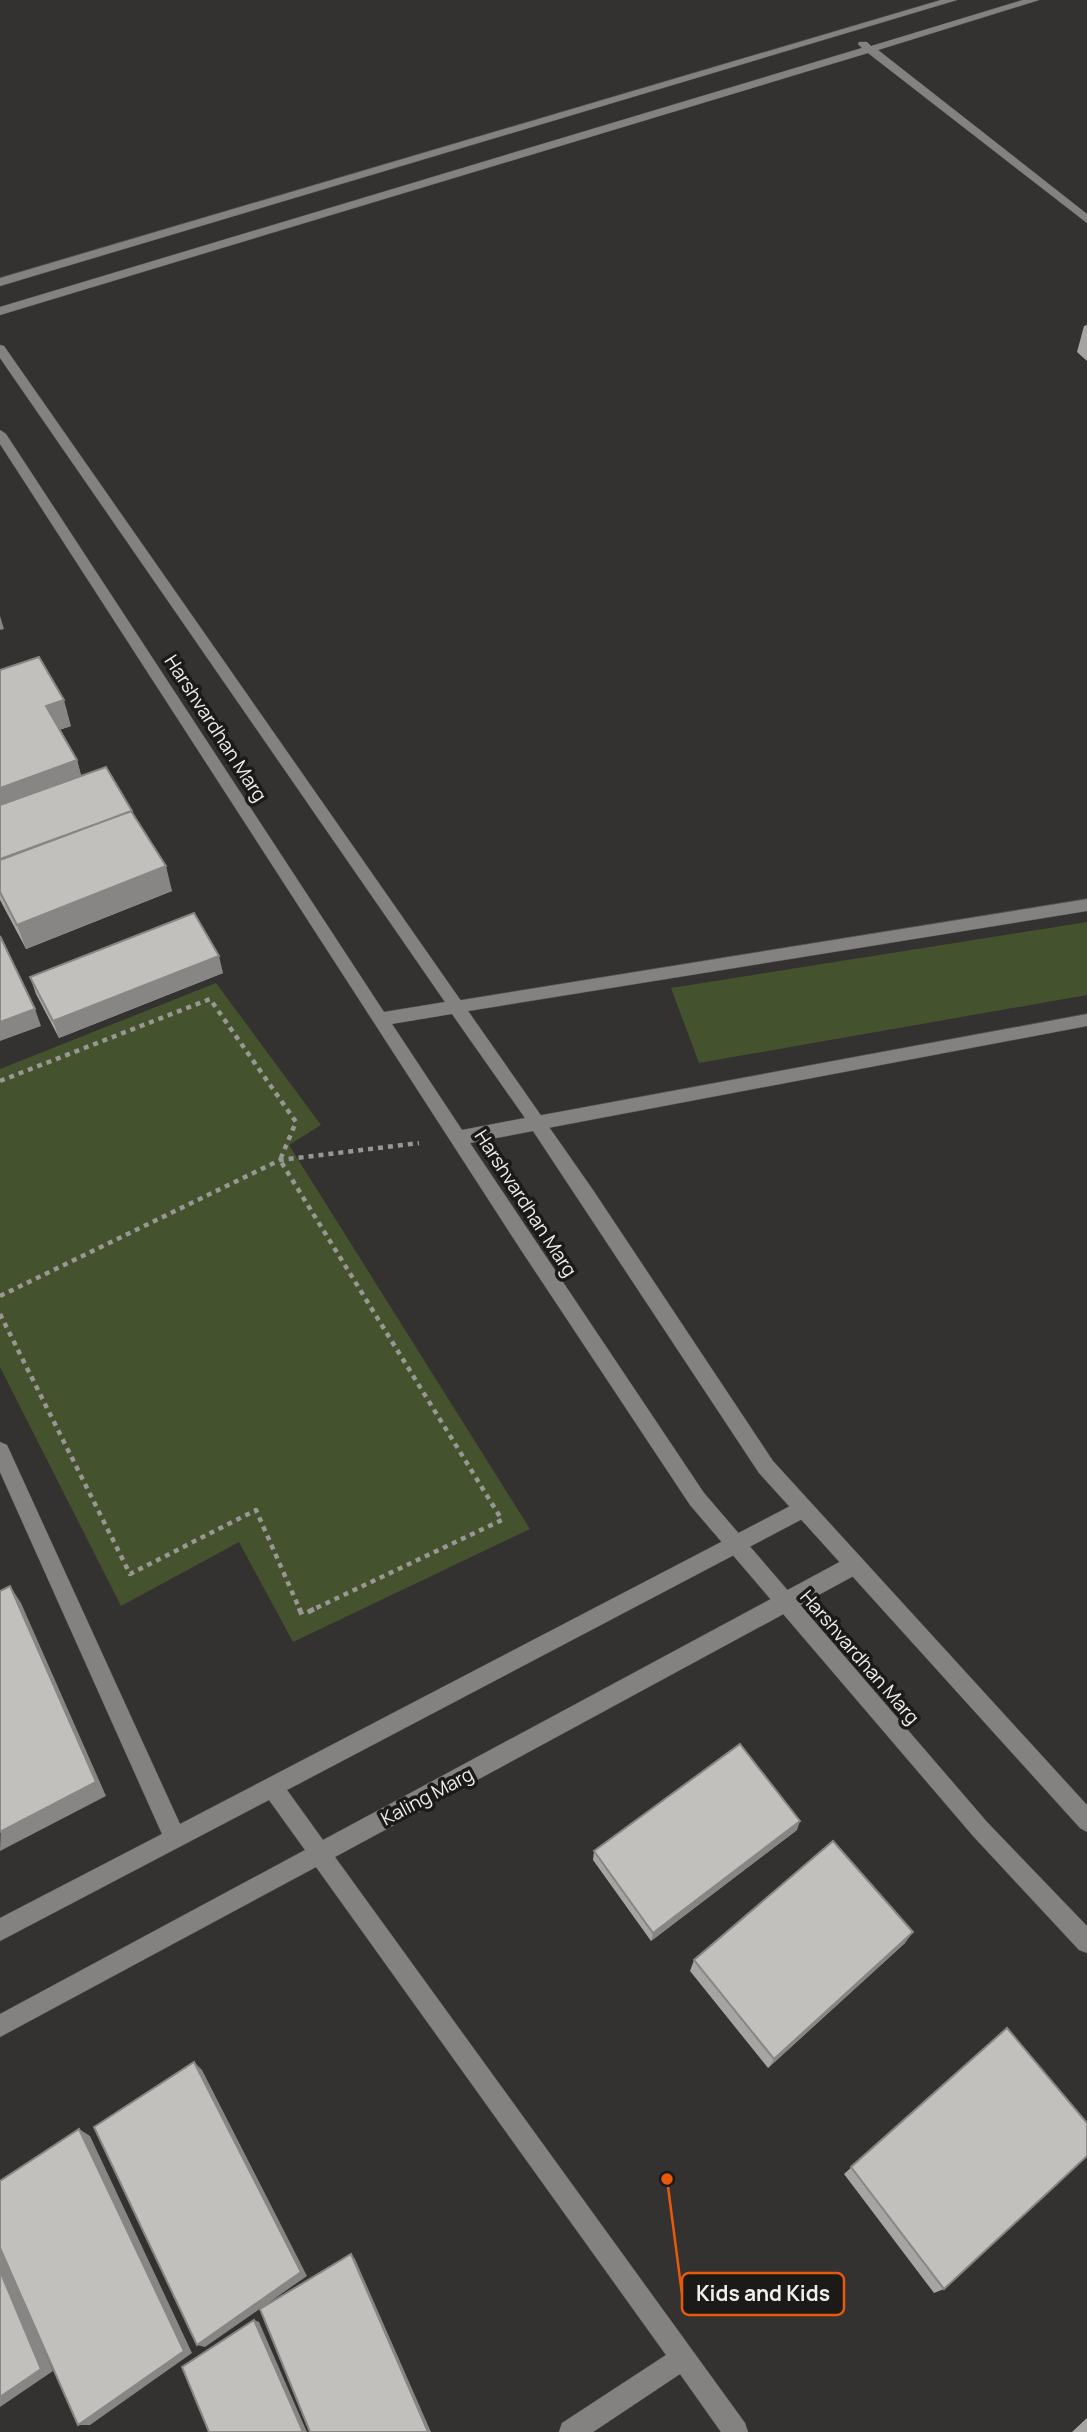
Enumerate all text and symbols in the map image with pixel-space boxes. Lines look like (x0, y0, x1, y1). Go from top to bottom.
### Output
street label: Harshvardhan Marg (159, 650, 273, 806)
street label: Harshvardhan Marg (469, 1125, 583, 1281)
street label: Harshvardhan Marg (794, 1584, 926, 1730)
street label: Kaling Marg (376, 1761, 478, 1831)
callout: Kids and Kids (682, 2273, 844, 2315)
text: Kids and Kids (696, 2279, 830, 2307)

